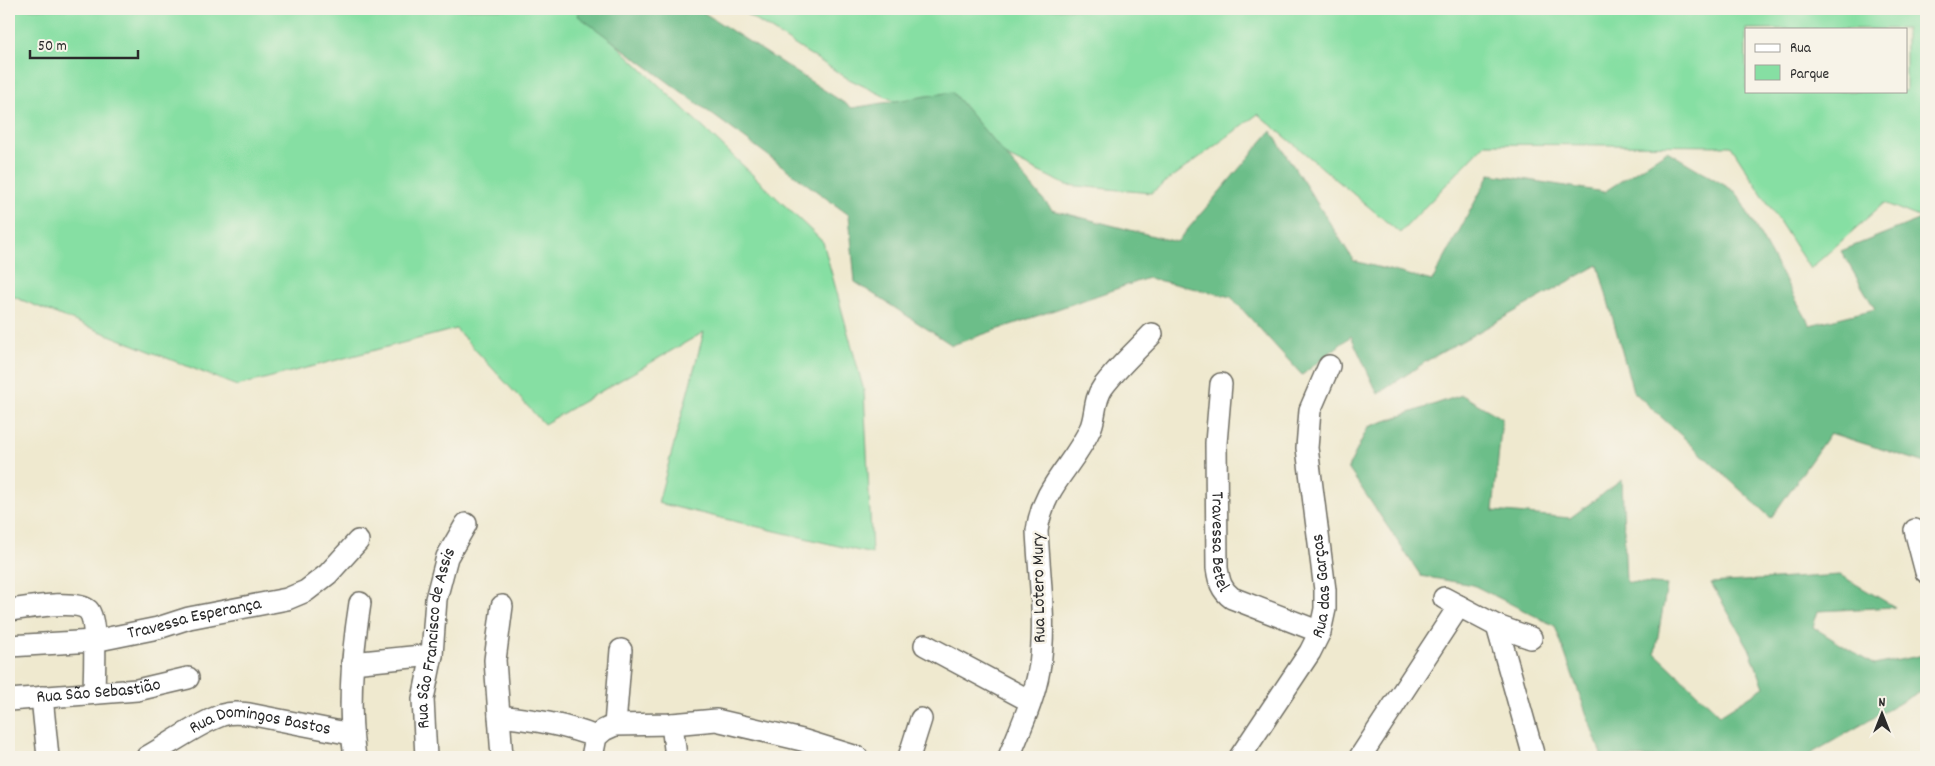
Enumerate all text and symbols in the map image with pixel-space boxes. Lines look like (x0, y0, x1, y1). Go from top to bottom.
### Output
scale bar (30, 28, 138, 60)
legend (1745, 28, 1908, 92)
text: 50 m (38, 36, 67, 58)
text: Rua (1790, 38, 1812, 60)
text: Parque (1790, 64, 1830, 86)
street label: Travessa Betel (1204, 491, 1235, 598)
street label: Rua Lotero Mury (1027, 532, 1053, 643)
street label: Rua das Garças (1305, 532, 1338, 643)
street label: Rua São Francisco de Assis (411, 543, 462, 729)
street label: Travessa Esperança (125, 592, 264, 646)
street label: Rua São Sebastião (36, 672, 163, 710)
north arrow (1858, 688, 1908, 738)
text: N (1879, 693, 1886, 713)
street label: Rua Domingos Bastos (185, 700, 333, 742)

